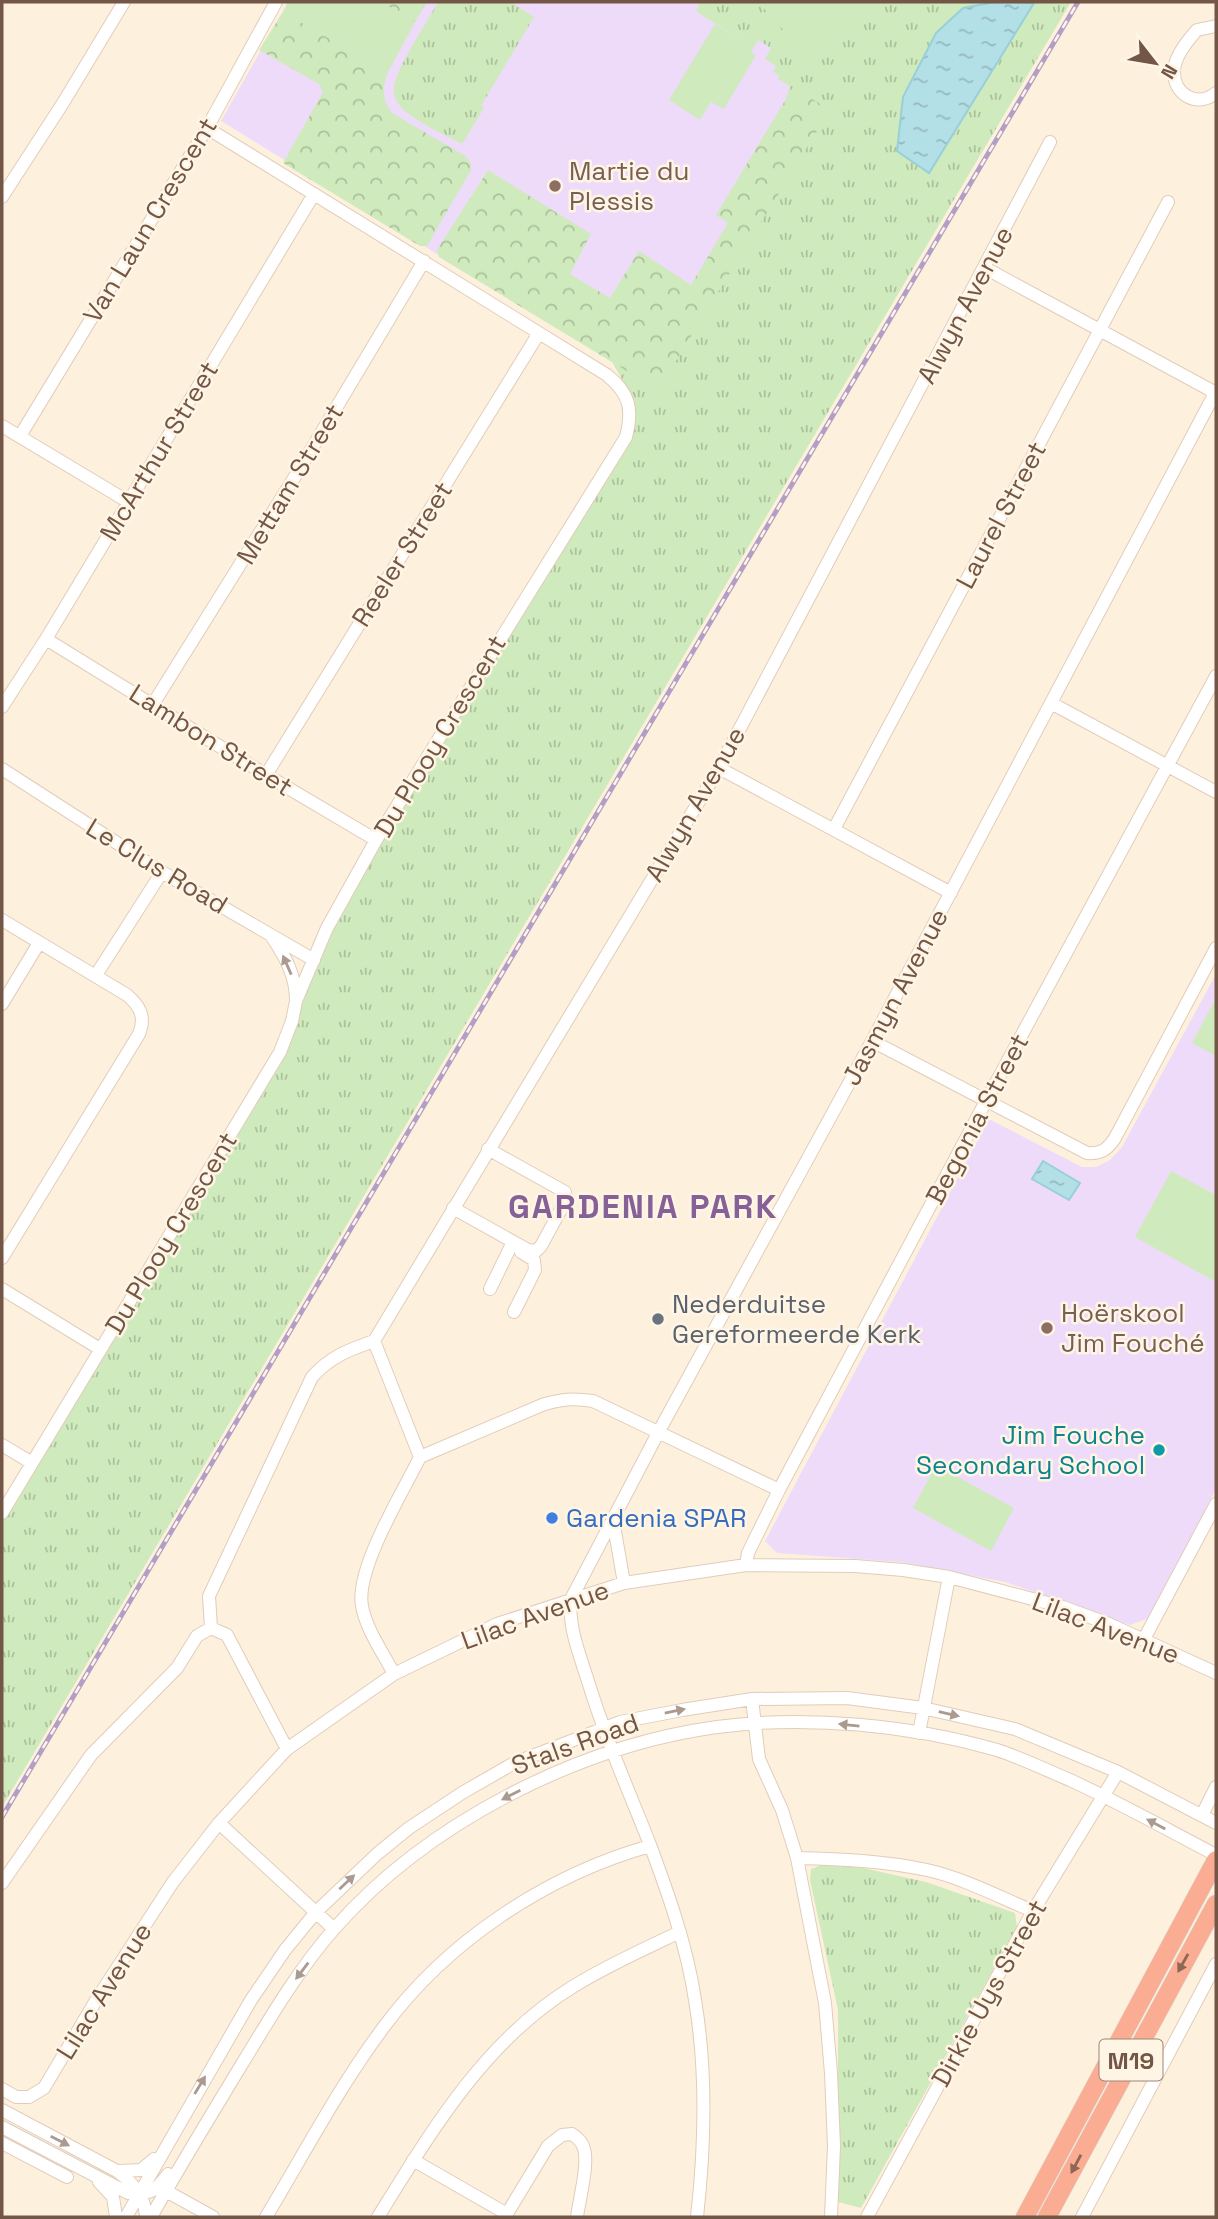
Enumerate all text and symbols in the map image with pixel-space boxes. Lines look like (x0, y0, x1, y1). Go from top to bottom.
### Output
north arrow (1120, 28, 1190, 98)
text: N (1155, 60, 1183, 83)
street label: Van Laun Crescent (75, 111, 225, 329)
place label: Martie du Plessis (569, 154, 689, 218)
marker: Martie du Plessis (547, 178, 563, 194)
street label: Alwyn Avenue (909, 220, 1021, 390)
street label: McArthur Street (92, 355, 226, 547)
street label: Mettam Street (229, 397, 351, 571)
street label: Laurel Street (948, 436, 1054, 594)
street label: Reeler Street (344, 475, 460, 633)
street label: Du Plooy Crescent (366, 629, 514, 843)
street label: Lambon Street (123, 676, 299, 804)
street label: Alwyn Avenue (637, 720, 753, 888)
street label: Le Clus Road (80, 810, 234, 922)
street label: Jasmyn Avenue (834, 903, 956, 1091)
one-way arrow (281, 955, 293, 975)
street label: Begonia Street (918, 1028, 1036, 1210)
street label: Du Plooy Crescent (97, 1126, 245, 1340)
district label: GARDENIA PARK (508, 1186, 778, 1228)
place label: Nederduitse Gereformeerde Kerk (672, 1287, 921, 1351)
place label: Hoërskool Jim Fouché (1061, 1296, 1205, 1360)
marker: Nederduitse Gereformeerde Kerk (650, 1311, 666, 1327)
marker: Hoërskool Jim Fouché (1039, 1320, 1055, 1336)
place label: Jim Fouche Secondary School (916, 1418, 1145, 1482)
marker: Jim Fouche Secondary School (1151, 1442, 1167, 1458)
place label: Gardenia SPAR (566, 1501, 746, 1535)
marker: Gardenia SPAR (544, 1510, 560, 1526)
street label: Lilac Avenue (456, 1572, 614, 1658)
street label: Lilac Avenue (1027, 1584, 1185, 1672)
street label: Stals Road (507, 1705, 643, 1783)
one-way arrow (664, 1706, 686, 1717)
one-way arrow (938, 1708, 960, 1719)
one-way arrow (838, 1719, 860, 1730)
one-way arrow (501, 1790, 521, 1801)
one-way arrow (1146, 1818, 1165, 1830)
one-way arrow (338, 1874, 355, 1890)
street label: Dirkie Uys Street (923, 1893, 1055, 2093)
street label: Lilac Avenue (48, 1916, 160, 2066)
one-way arrow (1177, 1954, 1189, 1973)
one-way arrow (295, 1962, 309, 1980)
road number: M19 (1100, 2039, 1162, 2080)
one-way arrow (194, 2075, 206, 2094)
one-way arrow (50, 2134, 70, 2146)
one-way arrow (1070, 2154, 1081, 2174)

